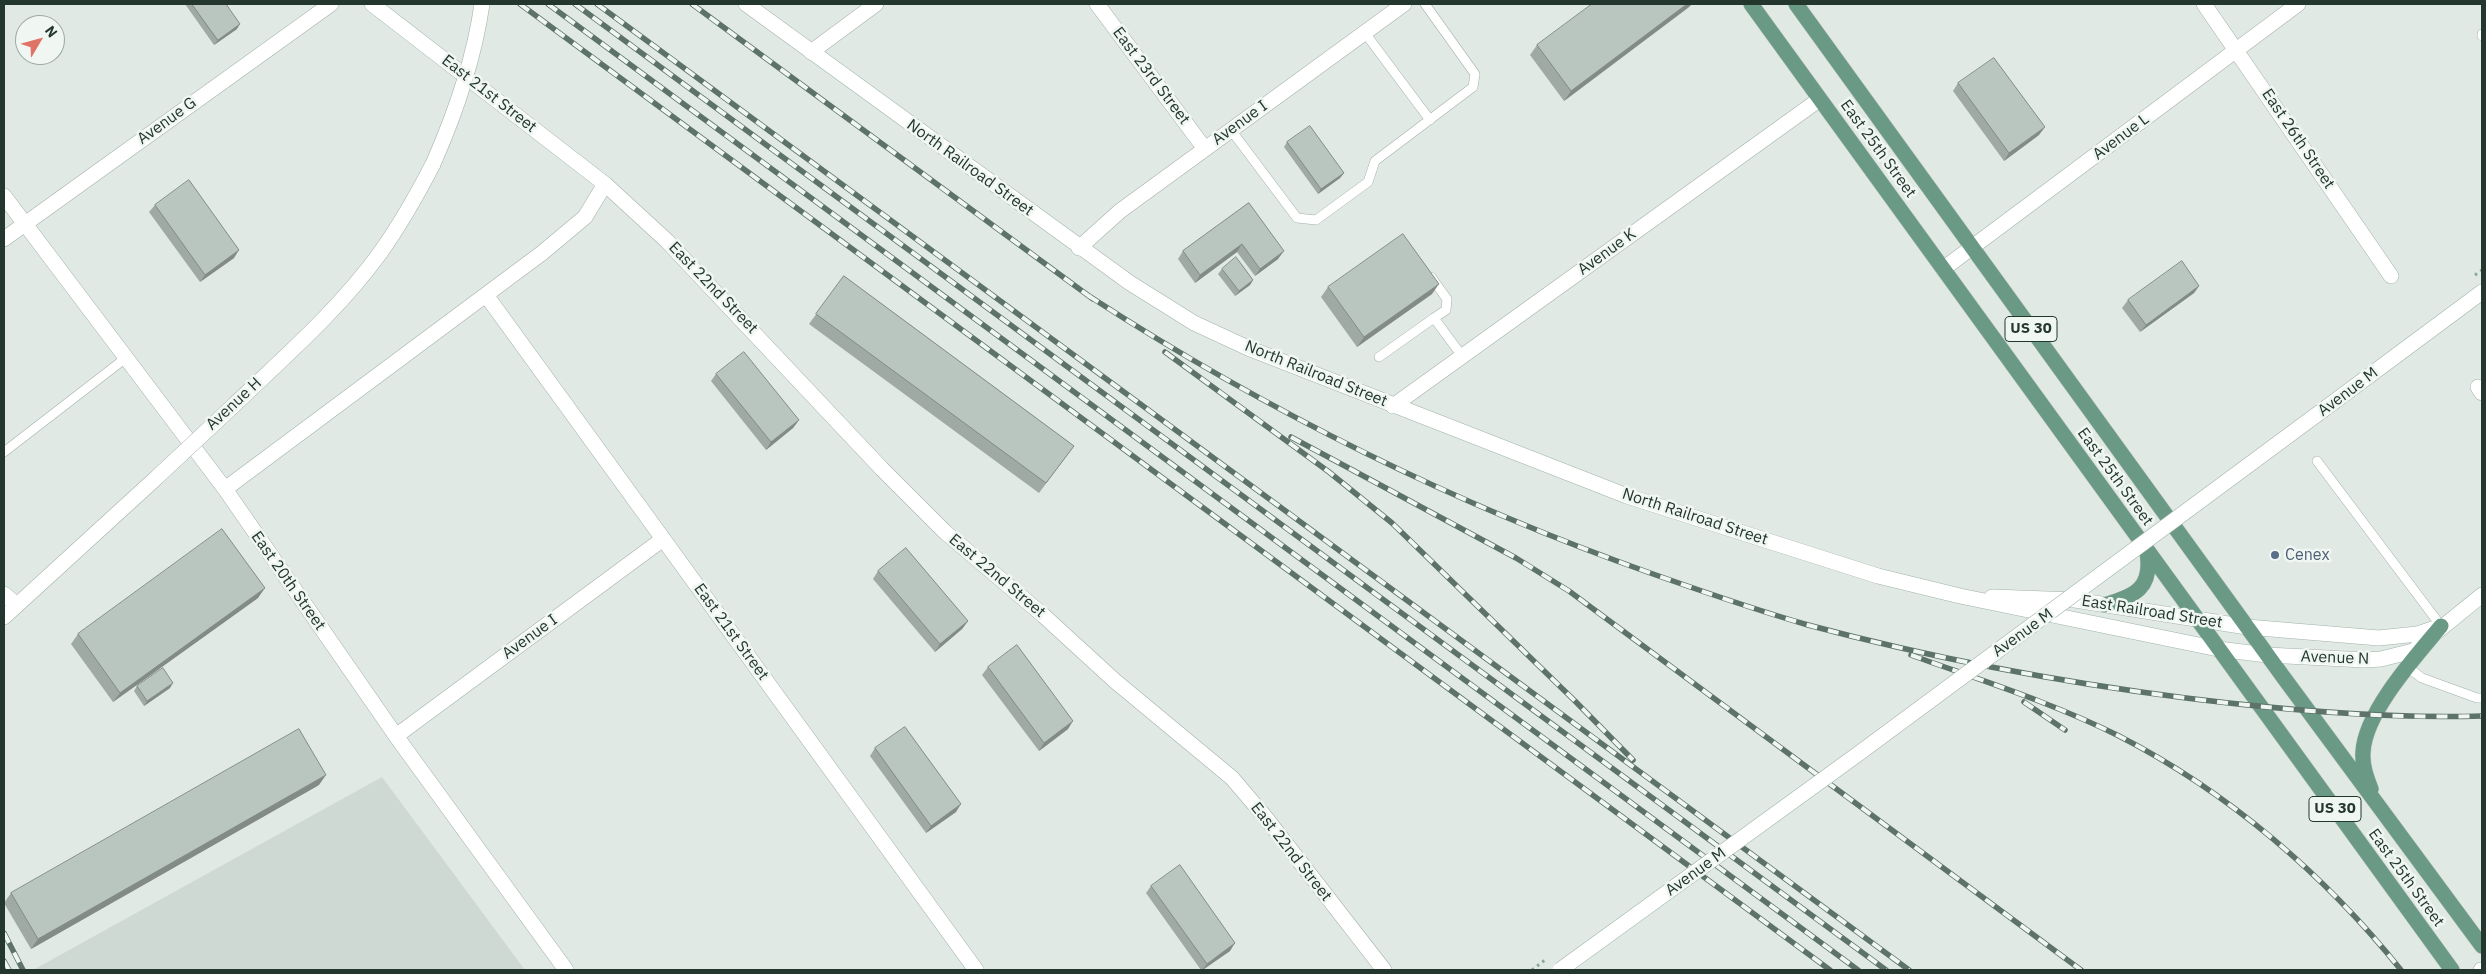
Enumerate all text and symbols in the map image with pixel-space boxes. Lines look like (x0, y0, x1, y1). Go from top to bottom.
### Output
north arrow (15, 15, 65, 65)
text: N (41, 22, 61, 41)
street label: East 23rd Street (1108, 24, 1194, 128)
street label: East 21st Street (438, 51, 540, 137)
street label: East 26th Street (2257, 85, 2339, 193)
street label: Avenue G (134, 93, 200, 149)
street label: East 25th Street (1836, 96, 1920, 202)
street label: Avenue I (1209, 97, 1271, 149)
street label: Avenue L (2089, 110, 2153, 164)
street label: North Railroad Street (903, 116, 1037, 220)
street label: Avenue K (1574, 224, 1640, 280)
street label: East 22nd Street (664, 238, 762, 338)
road number: US 30 (2005, 316, 2057, 342)
street label: North Railroad Street (1242, 337, 1390, 411)
street label: Avenue M (2314, 363, 2382, 421)
street label: Avenue H (202, 374, 266, 434)
street label: East 25th Street (2073, 424, 2157, 530)
street label: North Railroad Street (1620, 484, 1770, 550)
street label: East 20th Street (247, 528, 329, 634)
street label: East 22nd Street (945, 530, 1049, 622)
place label: Cenex (2285, 545, 2330, 565)
marker: Cenex (2269, 549, 2281, 561)
street label: East 21st Street (689, 580, 773, 684)
street label: East Railroad Street (2080, 591, 2224, 633)
street label: Avenue M (1989, 605, 2057, 661)
street label: Avenue I (499, 611, 561, 663)
street label: Avenue N (2300, 647, 2370, 669)
road number: US 30 (2309, 796, 2361, 822)
street label: East 22nd Street (1246, 799, 1336, 905)
street label: East 25th Street (2364, 825, 2448, 931)
street label: Avenue M (1662, 844, 1730, 900)

